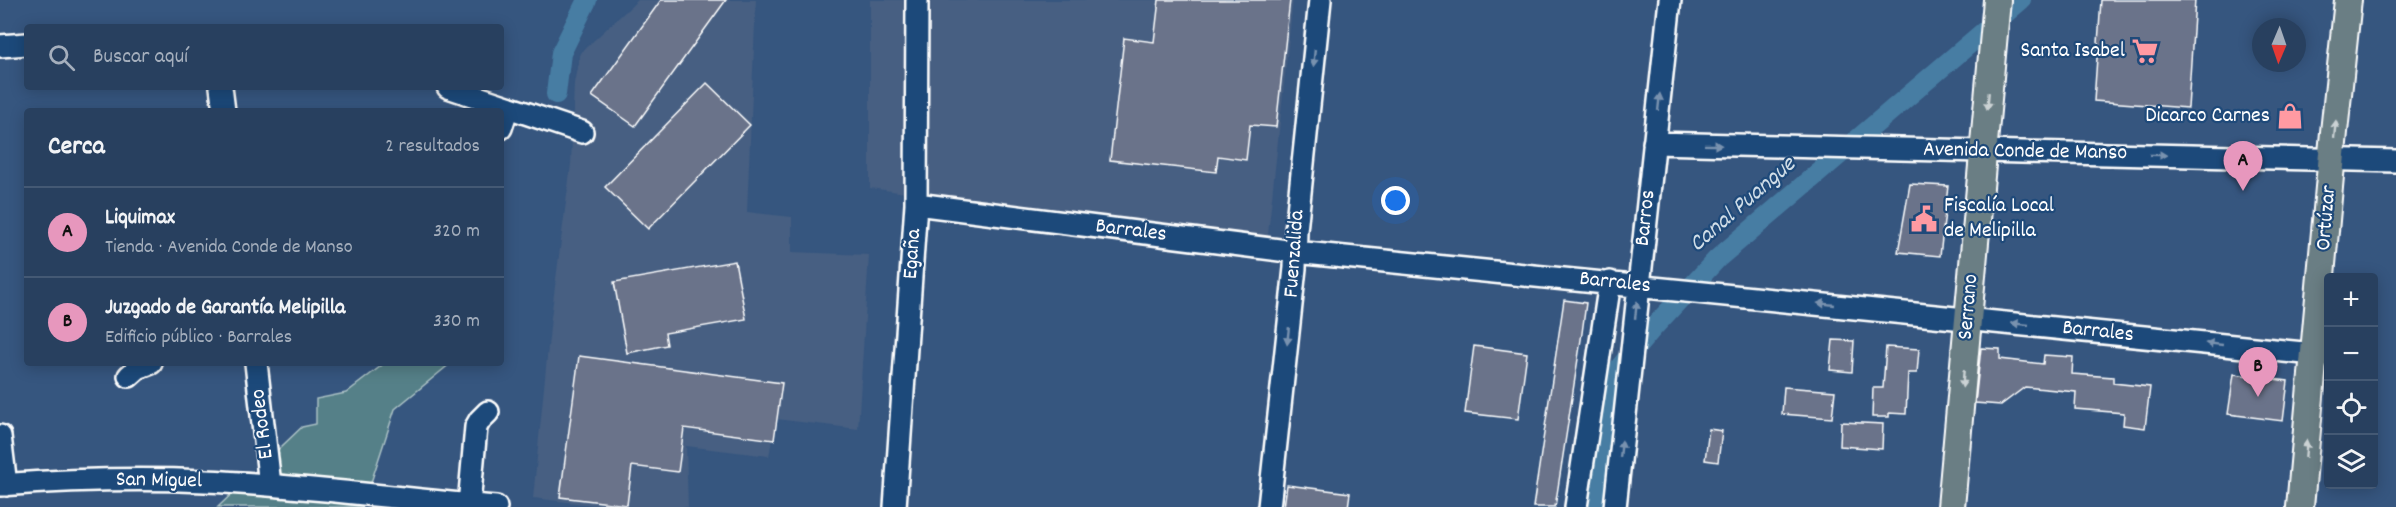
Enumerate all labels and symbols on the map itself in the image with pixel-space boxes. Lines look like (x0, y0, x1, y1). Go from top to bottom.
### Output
north arrow (2252, 18, 2306, 72)
place label: Santa Isabel (2020, 36, 2125, 67)
supermarket icon: Santa Isabel (2130, 36, 2160, 66)
one-way arrow (1309, 49, 1319, 68)
one-way arrow (1654, 92, 1664, 111)
one-way arrow (1983, 92, 1993, 111)
place label: Dicarco Carnes (2145, 101, 2270, 132)
shop icon: Dicarco Carnes (2275, 101, 2305, 131)
one-way arrow (2330, 119, 2340, 138)
street label: Avenida Conde de Manso (1923, 135, 2127, 169)
one-way arrow (1703, 140, 1722, 149)
pin: A (2224, 142, 2262, 191)
water label: Canal Puangue (1682, 148, 1805, 261)
one-way arrow (2148, 150, 2167, 160)
street label: Ortúzar (2309, 183, 2345, 252)
your location (1381, 186, 1410, 215)
street label: Barros (1628, 188, 1664, 248)
place label: Fiscalía Local de Melipilla (1944, 191, 2054, 247)
public building icon: Fiscalía Local de Melipilla (1909, 204, 1939, 234)
street label: Fuenzalida (1276, 208, 1314, 299)
street label: Barrales (1094, 211, 1168, 251)
street label: Egaña (896, 227, 930, 280)
street label: Barrales (1578, 264, 1652, 302)
street label: Serrano (1951, 273, 1987, 341)
one-way arrow (1817, 299, 1836, 309)
one-way arrow (1631, 301, 1641, 320)
street label: Barrales (2061, 313, 2135, 351)
one-way arrow (2011, 319, 2030, 329)
one-way arrow (1283, 326, 1292, 345)
one-way arrow (2205, 339, 2224, 349)
pin: B (2238, 348, 2278, 397)
one-way arrow (1958, 370, 1968, 389)
street label: El Rodeo (243, 387, 283, 461)
one-way arrow (1616, 439, 1626, 458)
one-way arrow (2301, 439, 2311, 458)
street label: San Miguel (116, 465, 202, 497)

